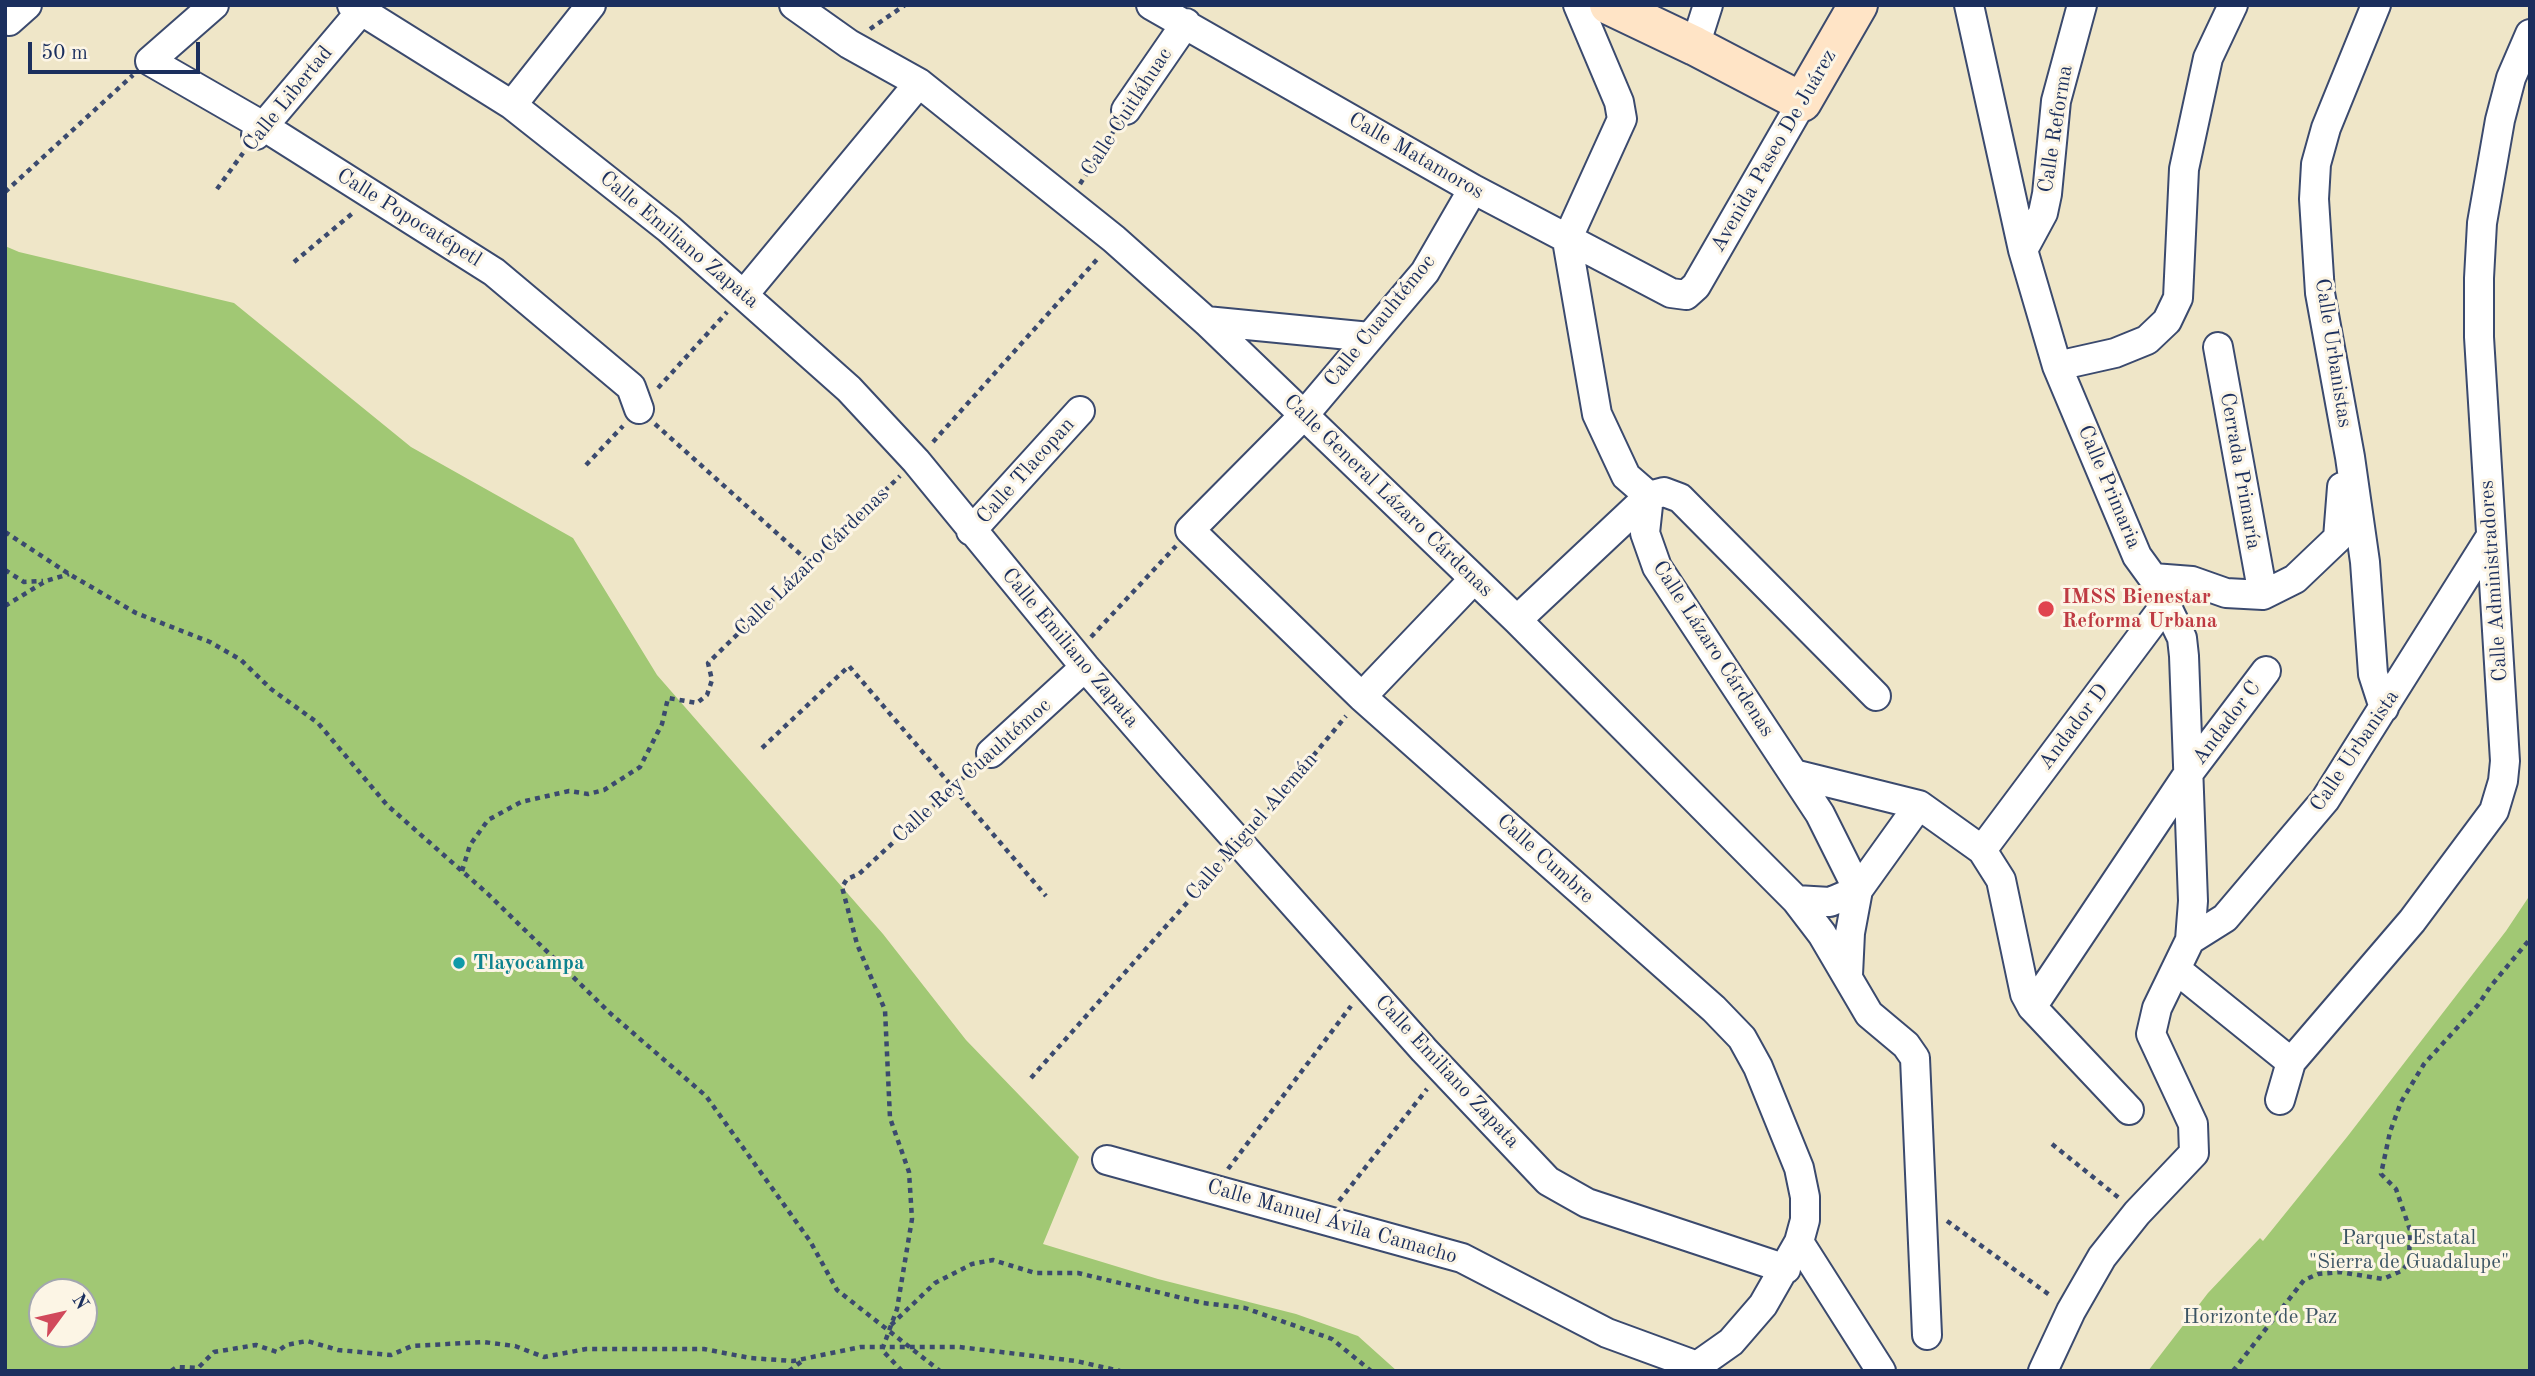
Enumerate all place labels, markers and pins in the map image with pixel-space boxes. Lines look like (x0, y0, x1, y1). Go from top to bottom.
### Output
place label: IMSS Bienestar Reforma Urbana (2062, 584, 2218, 634)
marker: IMSS Bienestar Reforma Urbana (2036, 599, 2056, 619)
place label: Tlayocampa (473, 950, 585, 976)
marker: Tlayocampa (451, 955, 467, 971)

